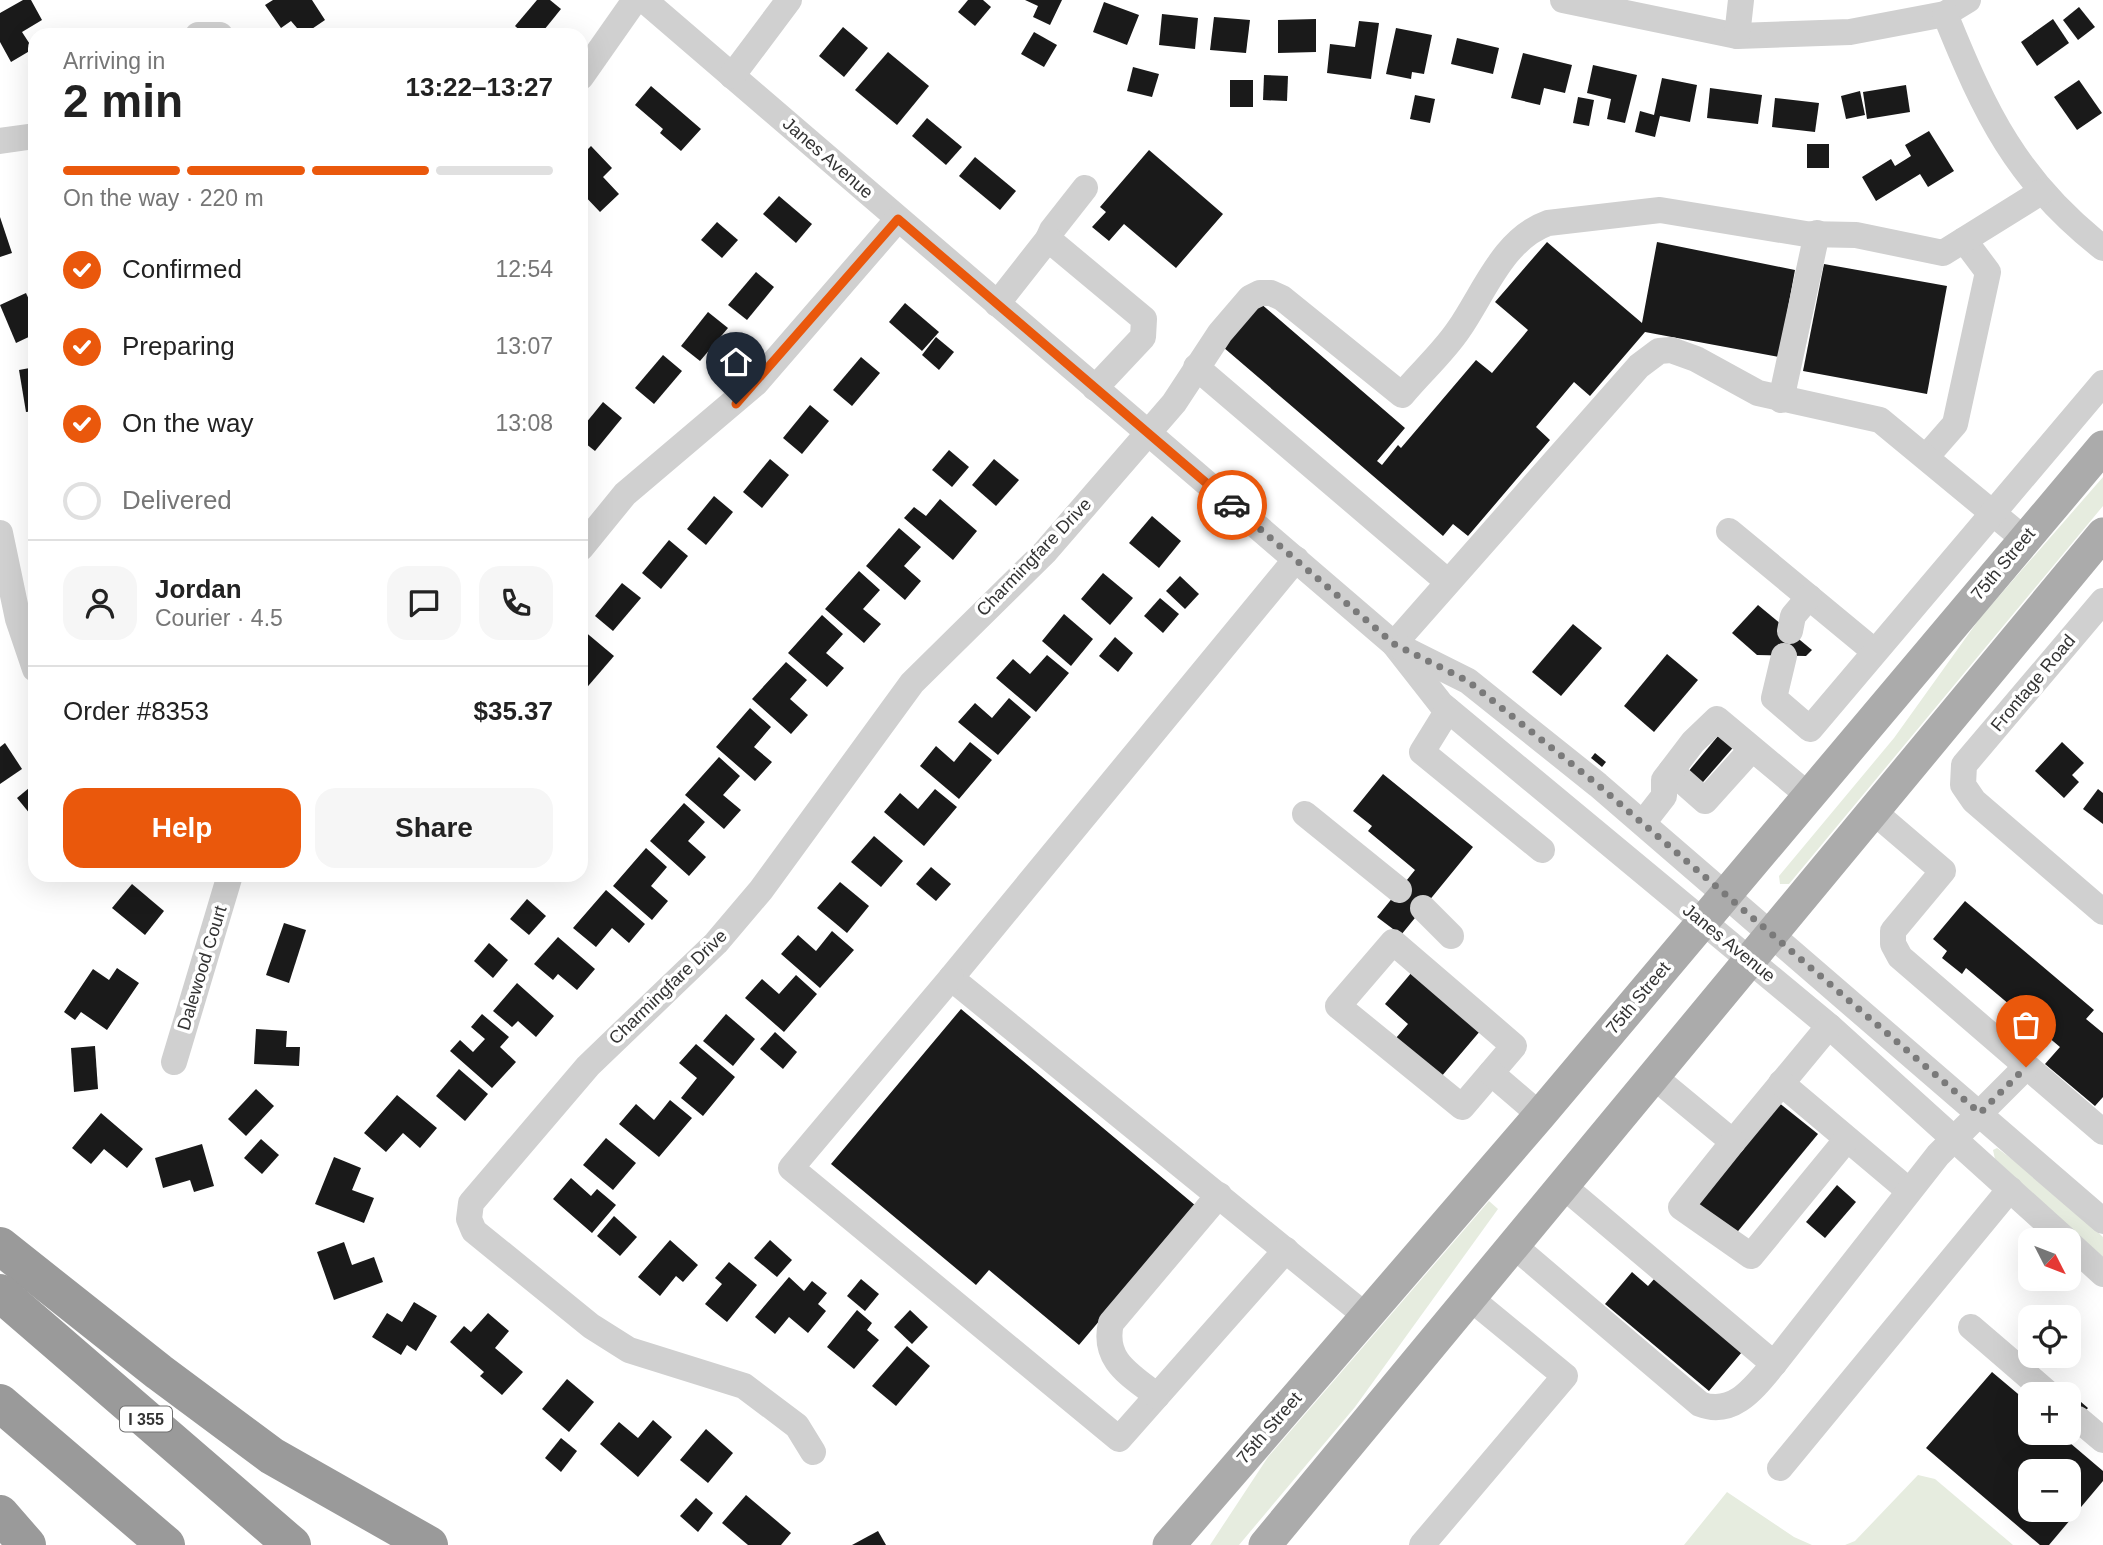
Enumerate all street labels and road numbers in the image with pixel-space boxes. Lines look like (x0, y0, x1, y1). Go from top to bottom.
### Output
street label: Janes Avenue (779, 113, 877, 203)
street label: Charmingfare Drive (973, 494, 1095, 620)
street label: 75th Street (1967, 524, 2039, 604)
street label: Frontage Road (1987, 631, 2079, 735)
street label: Janes Avenue (1679, 900, 1779, 986)
street label: Dalewood Court (174, 903, 230, 1033)
street label: Charmingfare Drive (605, 926, 731, 1048)
street label: 75th Street (1602, 958, 1674, 1038)
street label: 75th Street (1233, 1388, 1305, 1468)
road number: I 355 (120, 1406, 172, 1432)

